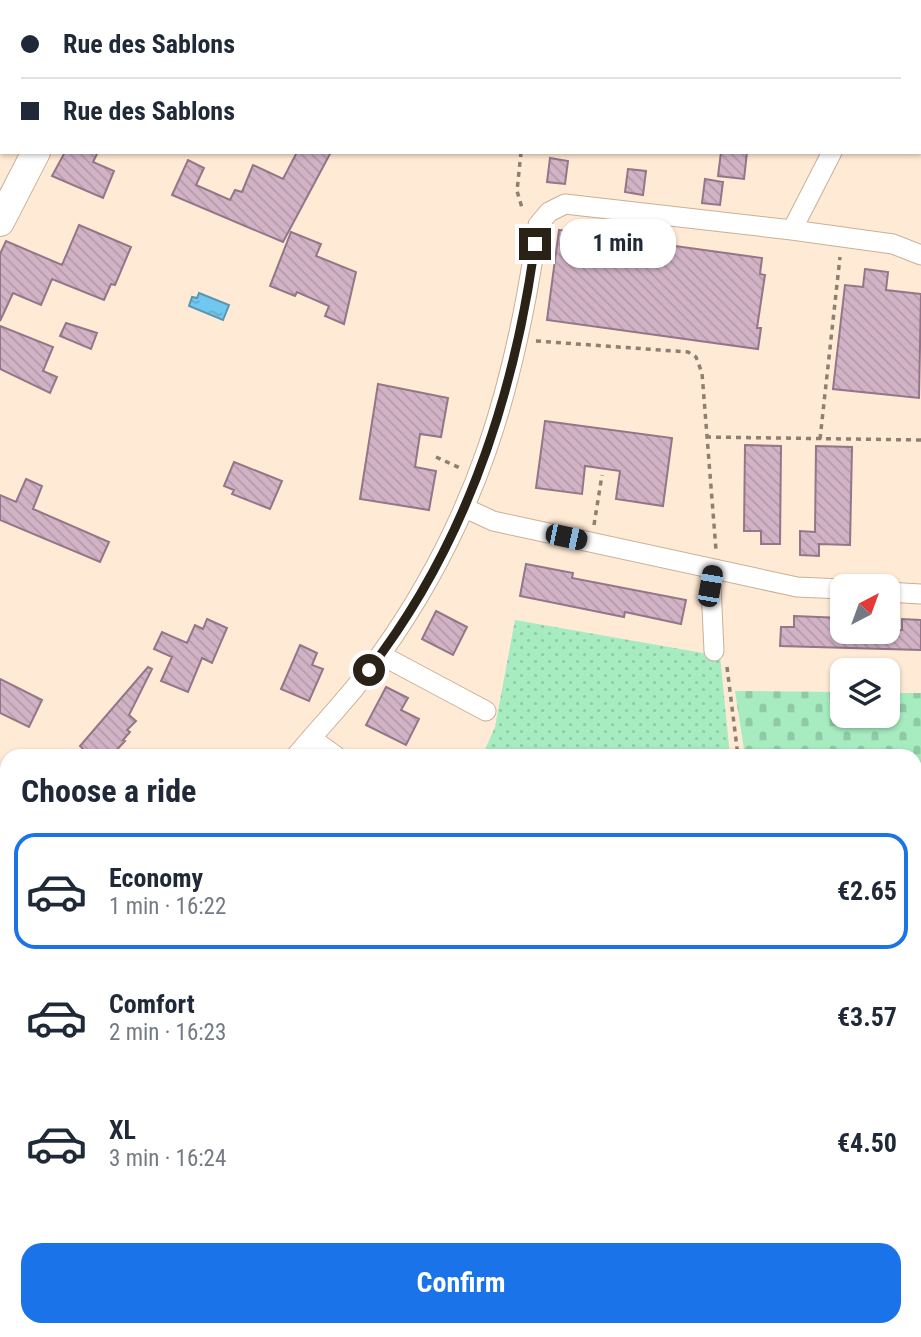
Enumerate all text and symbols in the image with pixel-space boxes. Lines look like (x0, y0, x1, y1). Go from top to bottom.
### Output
text: Rue des Sablons (63, 29, 235, 59)
text: Rue des Sablons (63, 96, 235, 126)
callout: 1 min (560, 219, 675, 268)
route end (519, 228, 551, 260)
text: 1 min (592, 230, 644, 257)
car (544, 522, 589, 552)
car (697, 563, 724, 609)
north arrow (830, 574, 900, 644)
map controls (830, 574, 900, 728)
route start (353, 654, 385, 686)
button: layers (830, 658, 900, 728)
text: Choose a ride (21, 772, 196, 810)
icon: car (25, 860, 88, 923)
text: Economy (109, 863, 203, 893)
text: €2.65 (837, 876, 897, 906)
text: 1 min · 16:22 (109, 893, 226, 920)
icon: car (25, 986, 88, 1049)
text: Comfort (109, 989, 195, 1019)
text: €3.57 (837, 1002, 897, 1032)
text: 2 min · 16:23 (109, 1019, 226, 1046)
icon: car (25, 1112, 88, 1175)
text: XL (109, 1115, 136, 1145)
text: €4.50 (837, 1128, 897, 1158)
text: 3 min · 16:24 (109, 1145, 226, 1172)
button: Confirm (21, 1243, 901, 1323)

